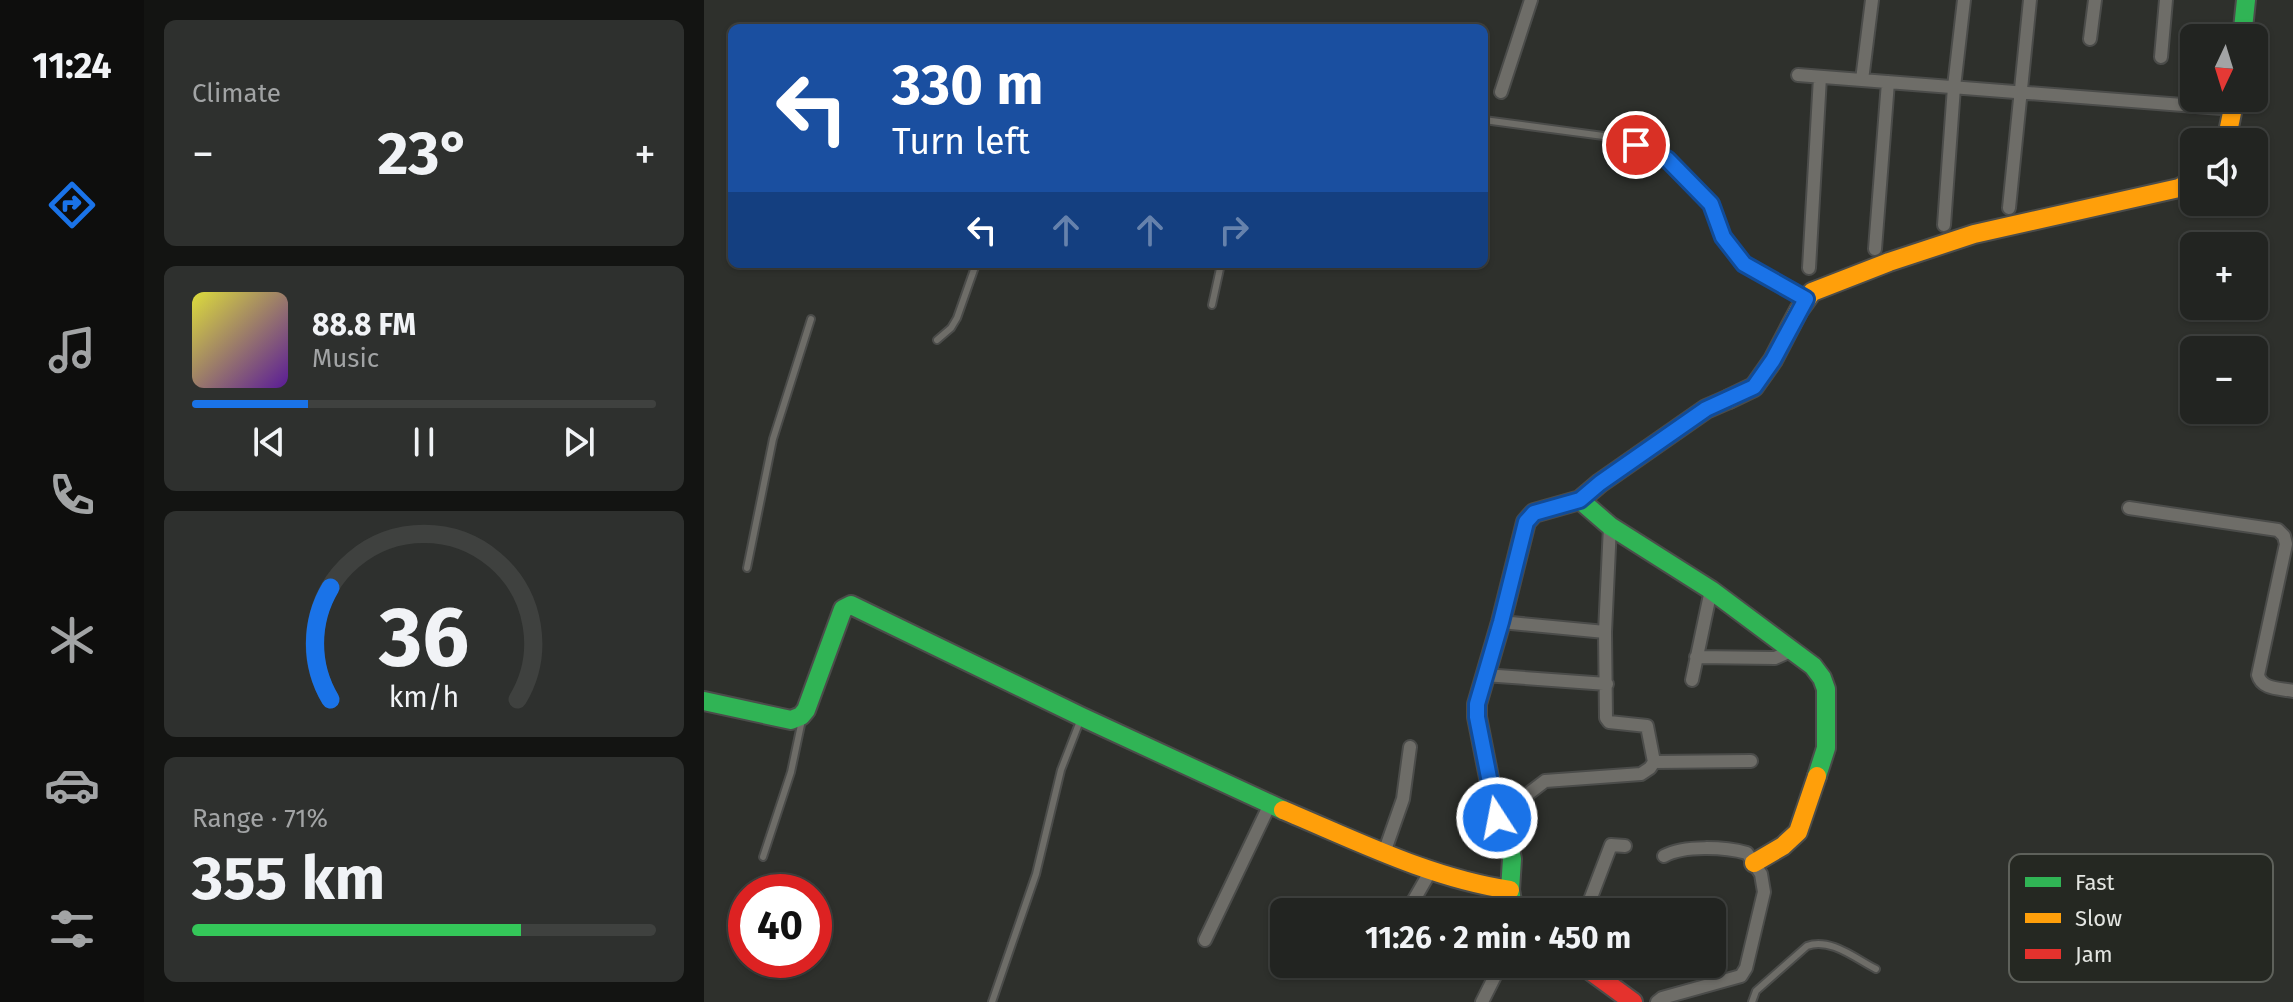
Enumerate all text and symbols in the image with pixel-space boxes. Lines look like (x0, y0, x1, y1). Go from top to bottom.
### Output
north arrow (2180, 24, 2268, 112)
map controls (2180, 24, 2268, 424)
text: 11:24 (32, 44, 112, 88)
text: 330 m (892, 52, 1044, 119)
icon: left (760, 56, 864, 160)
text: Climate (192, 78, 281, 109)
pin (1602, 111, 1670, 179)
text: 23° (377, 118, 471, 190)
text: Turn left (892, 120, 1030, 164)
icon: arrive (1614, 123, 1658, 167)
text: − (192, 128, 214, 181)
text: + (634, 128, 656, 181)
button: sound (2180, 128, 2268, 216)
icon: directions (44, 177, 100, 233)
icon: left (960, 208, 1004, 252)
icon: ahead (1044, 208, 1088, 252)
icon: ahead (1128, 208, 1172, 252)
icon: right (1212, 208, 1256, 252)
button: + (2180, 232, 2268, 320)
text: 88.8 FM (312, 307, 416, 343)
icon: music (44, 322, 100, 378)
button: − (2180, 336, 2268, 424)
text: Music (312, 343, 379, 374)
icon: previous (247, 420, 291, 464)
icon: pause (402, 420, 446, 464)
icon: next (557, 420, 601, 464)
icon: phone (44, 467, 100, 523)
text: 36 (378, 587, 469, 687)
icon: climate (44, 612, 100, 668)
text: km/h (389, 680, 459, 715)
icon: car (44, 757, 100, 813)
position arrow (1455, 776, 1539, 860)
text: Range · 71% (192, 803, 328, 834)
text: 355 km (192, 843, 385, 915)
legend (2009, 854, 2273, 982)
text: Fast (2075, 869, 2115, 896)
speed limit sign: 40 (728, 874, 832, 978)
icon: filters (44, 901, 100, 957)
text: Slow (2075, 905, 2122, 932)
text: 11:26 · 2 min · 450 m (1365, 920, 1631, 956)
text: Jam (2075, 941, 2113, 968)

